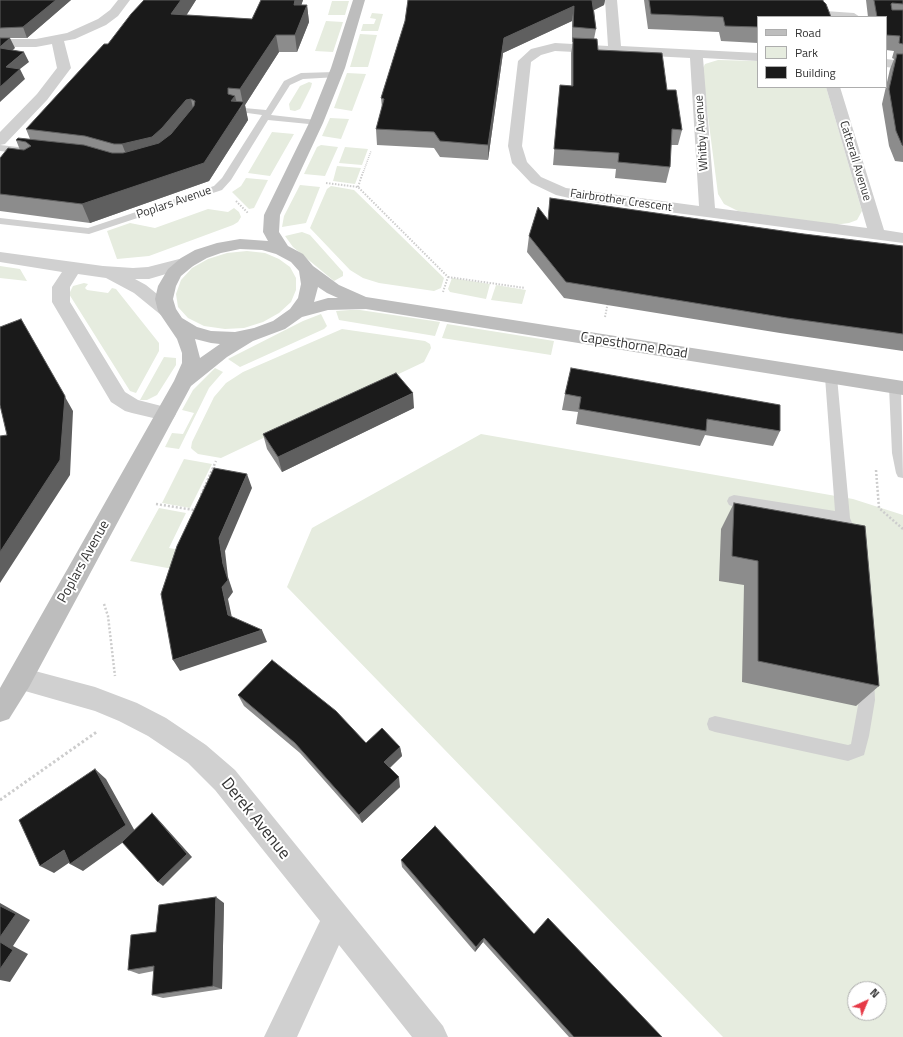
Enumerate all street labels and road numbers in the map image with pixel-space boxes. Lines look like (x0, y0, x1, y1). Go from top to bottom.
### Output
street label: Whitby Avenue (692, 95, 712, 171)
street label: Catterall Avenue (836, 119, 874, 203)
street label: Poplars Avenue (135, 183, 213, 223)
street label: Fairbrother Crescent (569, 187, 673, 215)
street label: Capesthorne Road (579, 329, 689, 363)
street label: Poplars Avenue (54, 518, 114, 606)
street label: Derek Avenue (216, 774, 294, 864)

